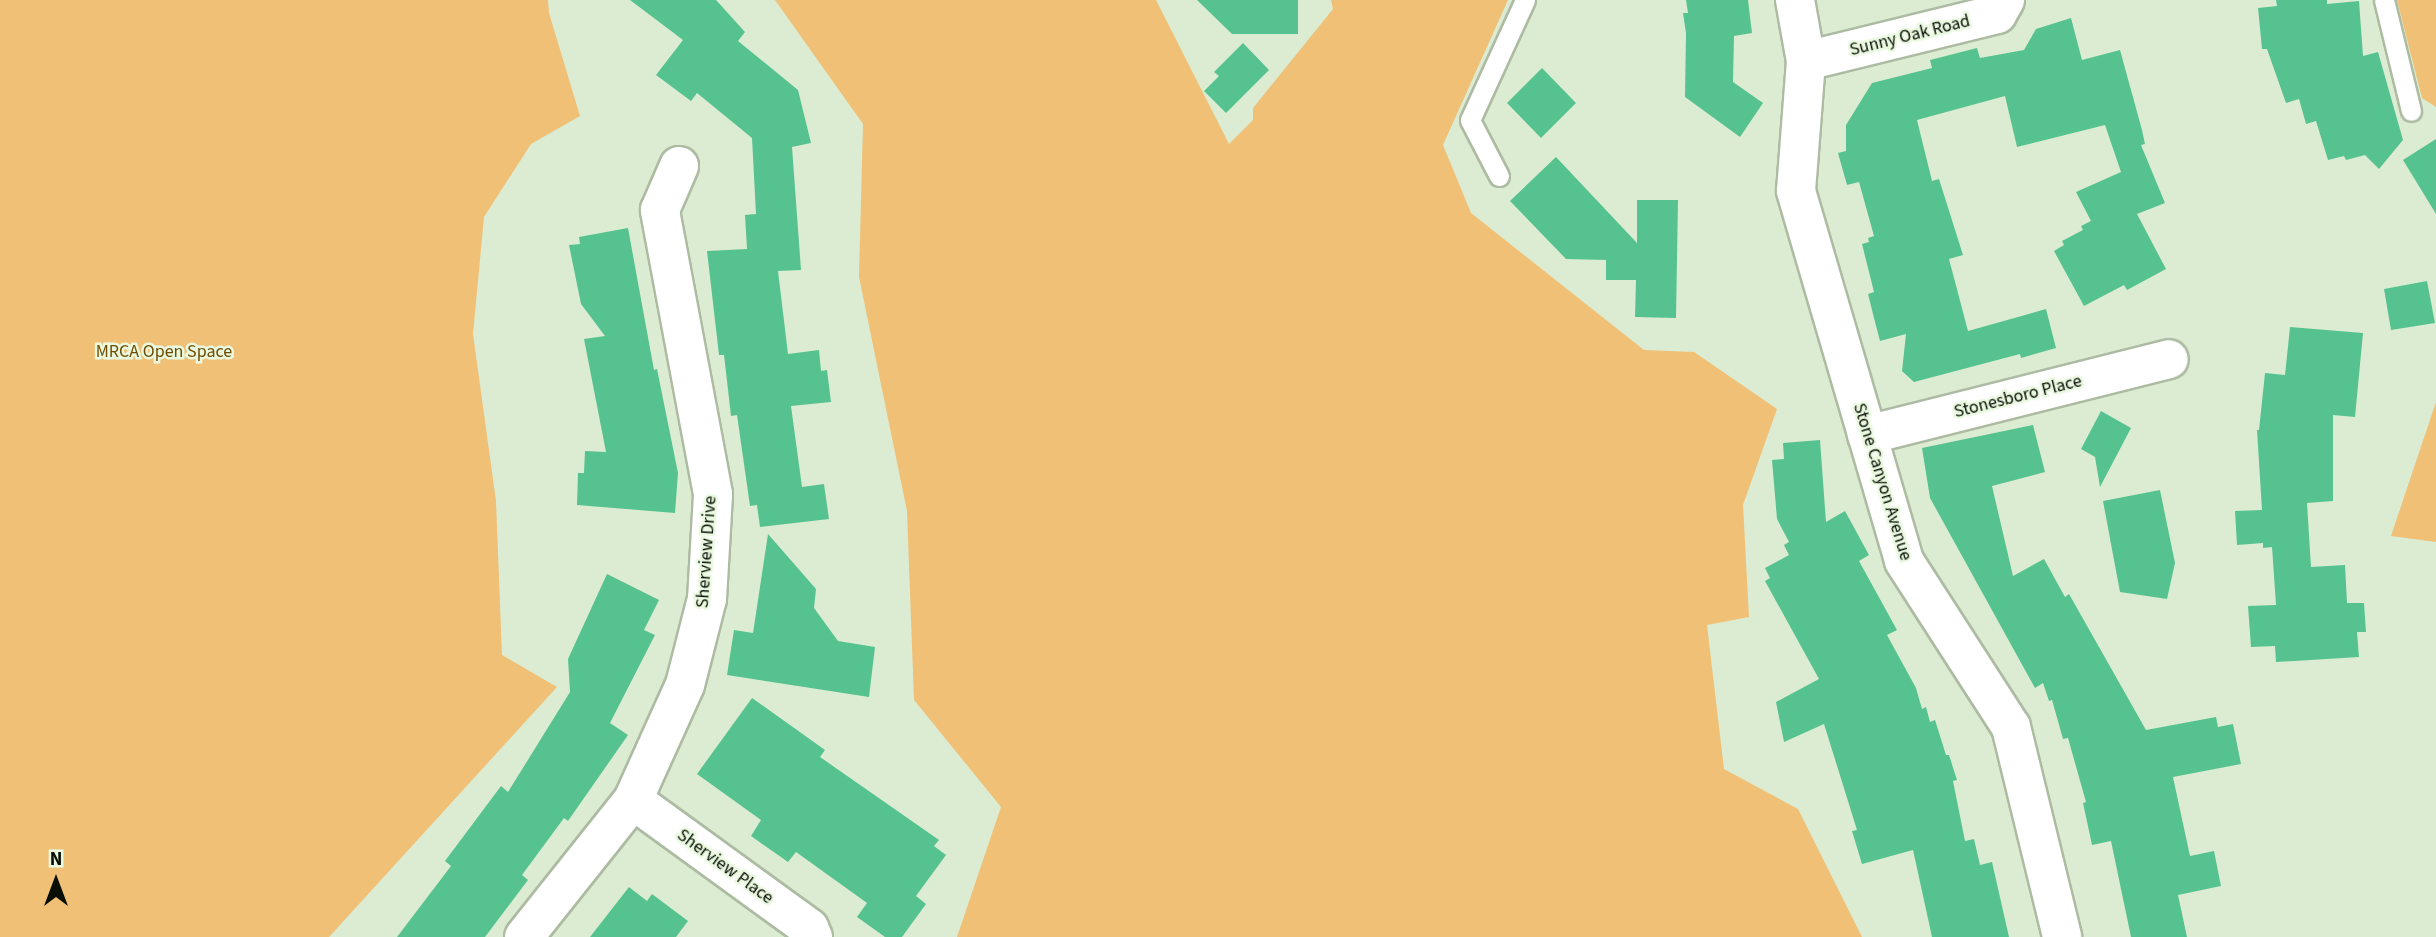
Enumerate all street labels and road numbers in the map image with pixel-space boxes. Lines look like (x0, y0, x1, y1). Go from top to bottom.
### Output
street label: Sunny Oak Road (1848, 11, 1972, 61)
street label: Stonesboro Place (1952, 371, 2084, 423)
street label: Stone Canyon Avenue (1848, 401, 1916, 563)
street label: Sherview Drive (692, 495, 722, 609)
street label: Sherview Place (673, 825, 777, 909)

